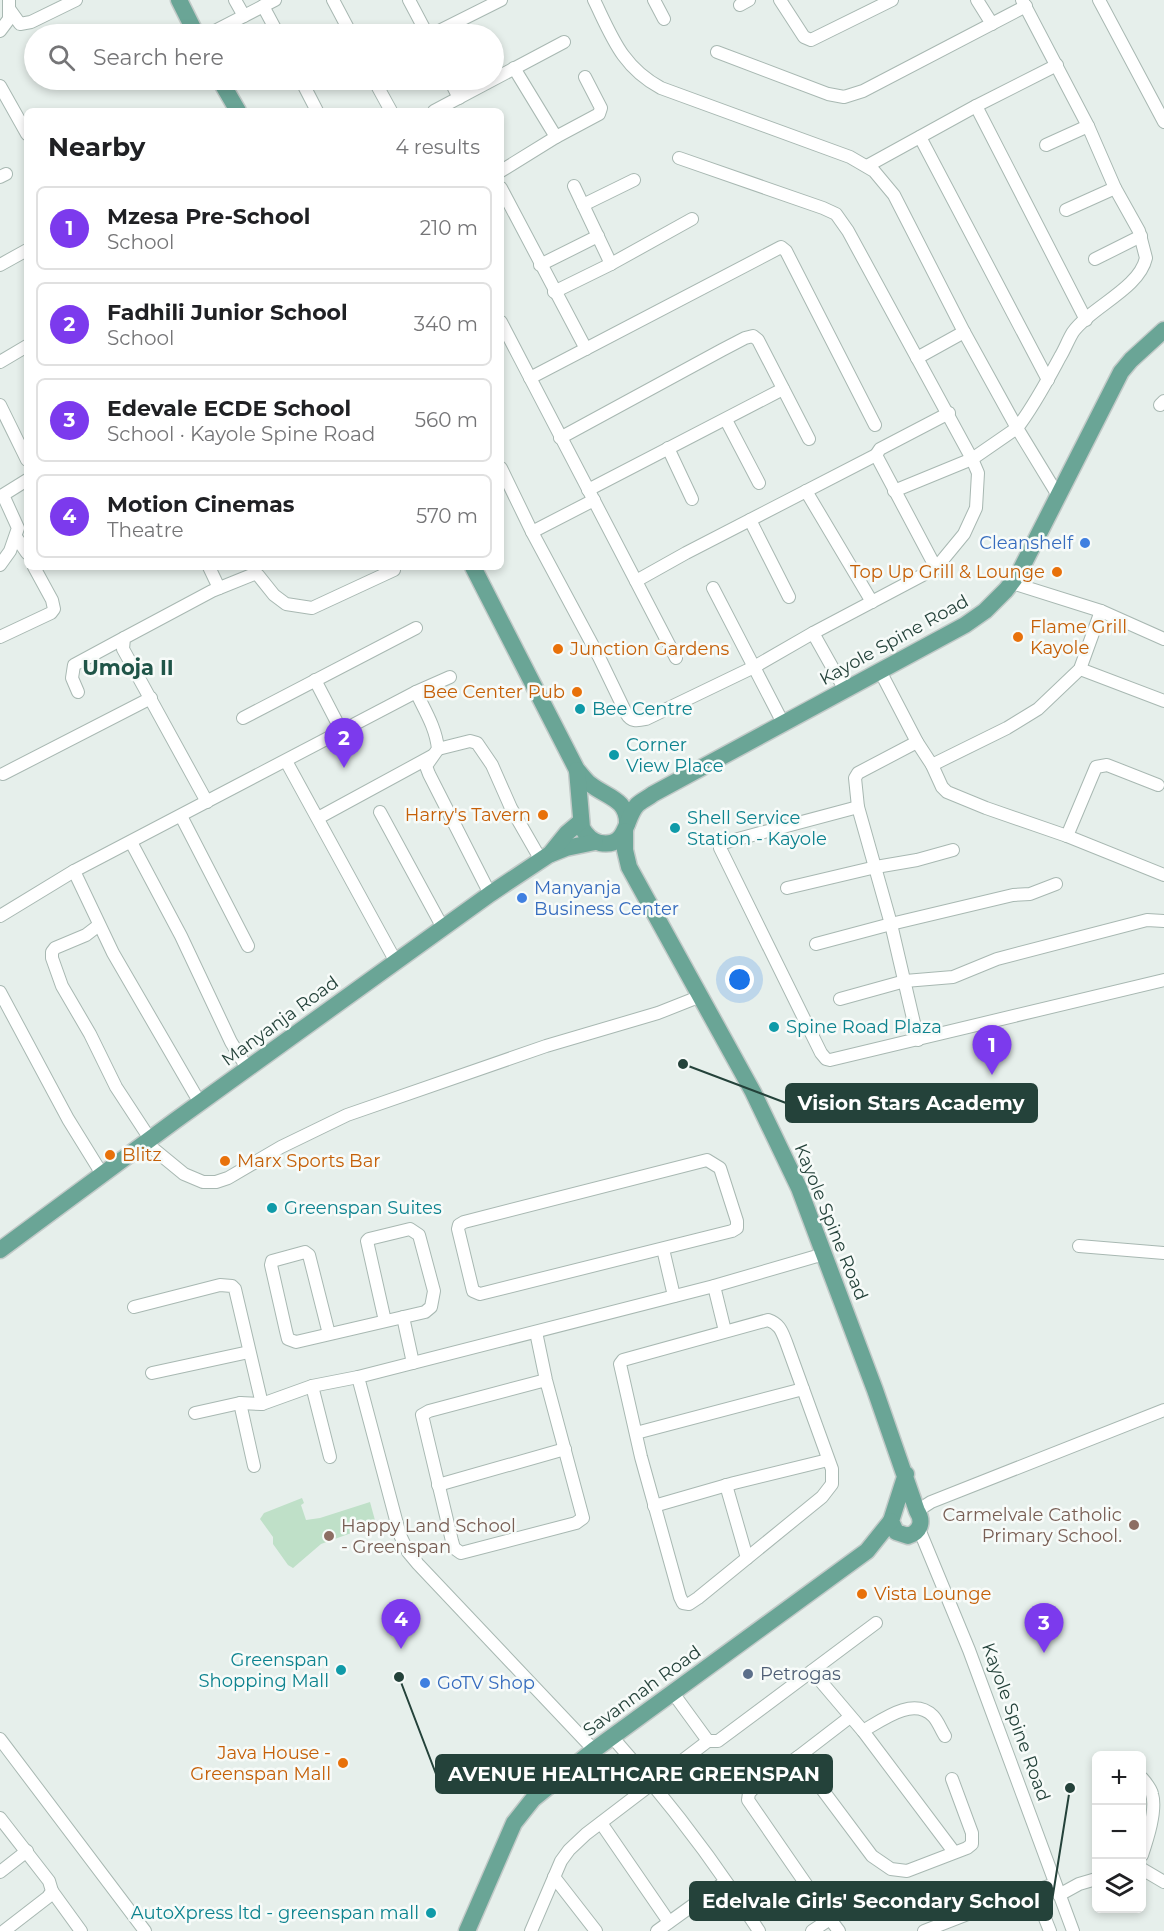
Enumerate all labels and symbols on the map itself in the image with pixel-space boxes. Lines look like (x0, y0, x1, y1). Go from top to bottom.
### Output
place label: Cleanshelf (979, 532, 1074, 554)
marker: Cleanshelf (1078, 536, 1092, 550)
place label: Top Up Grill & Lounge (850, 561, 1045, 583)
marker: Top Up Grill & Lounge (1050, 565, 1064, 579)
street label: Kayole Spine Road (816, 590, 972, 690)
place label: Flame Grill Kayole (1030, 616, 1127, 659)
marker: Flame Grill Kayole (1011, 630, 1025, 644)
place label: Junction Gardens (569, 638, 730, 660)
marker: Junction Gardens (551, 642, 565, 656)
district label: Umoja II (82, 655, 174, 680)
place label: Bee Center Pub (423, 681, 565, 703)
marker: Bee Center Pub (570, 685, 584, 699)
place label: Bee Centre (592, 698, 693, 720)
marker: Bee Centre (573, 702, 587, 716)
pin: 2 (324, 718, 364, 768)
place label: Corner View Place (626, 734, 724, 777)
marker: Corner View Place (607, 748, 621, 762)
place label: Harry's Tavern (405, 804, 531, 826)
place label: Shell Service Station - Kayole (687, 807, 827, 850)
marker: Harry's Tavern (536, 808, 550, 822)
marker: Shell Service Station - Kayole (668, 821, 682, 835)
place label: Manyanja Business Center (534, 877, 679, 920)
marker: Manyanja Business Center (515, 891, 529, 905)
your location (725, 965, 754, 994)
street label: Manyanja Road (217, 971, 343, 1071)
place label: Spine Road Plaza (786, 1016, 942, 1038)
marker: Spine Road Plaza (767, 1020, 781, 1034)
pin: 1 (972, 1026, 1012, 1075)
callout: Vision Stars Academy (786, 1084, 1037, 1122)
text: Vision Stars Academy (796, 1091, 1026, 1115)
street label: Kayole Spine Road (790, 1140, 872, 1304)
place label: Blitz (122, 1144, 162, 1166)
marker: Blitz (103, 1148, 117, 1162)
place label: Marx Sports Bar (237, 1150, 380, 1172)
marker: Marx Sports Bar (218, 1154, 232, 1168)
place label: Greenspan Suites (284, 1197, 442, 1219)
marker: Greenspan Suites (265, 1201, 279, 1215)
place label: Carmelvale Catholic Primary School. (943, 1504, 1122, 1547)
place label: Happy Land School - Greenspan (341, 1515, 516, 1558)
marker: Carmelvale Catholic Primary School. (1127, 1518, 1141, 1532)
marker: Happy Land School - Greenspan (322, 1529, 336, 1543)
place label: Vista Lounge (874, 1583, 991, 1605)
marker: Vista Lounge (855, 1587, 869, 1601)
pin: 4 (382, 1600, 420, 1649)
pin: 3 (1024, 1604, 1064, 1653)
street label: Kayole Spine Road (977, 1640, 1055, 1804)
street label: Savannah Road (579, 1641, 705, 1741)
place label: Greenspan Shopping Mall (199, 1649, 329, 1692)
marker: Greenspan Shopping Mall (334, 1663, 348, 1677)
place label: Petrogas (760, 1663, 841, 1685)
marker: Petrogas (741, 1667, 755, 1681)
place label: GoTV Shop (437, 1672, 535, 1694)
marker: GoTV Shop (418, 1676, 432, 1690)
place label: Java House - Greenspan Mall (190, 1742, 331, 1785)
callout: AVENUE HEALTHCARE GREENSPAN (436, 1755, 832, 1793)
marker: Java House - Greenspan Mall (336, 1756, 350, 1770)
text: AVENUE HEALTHCARE GREENSPAN (447, 1762, 820, 1786)
callout: Edelvale Girls' Secondary School (690, 1882, 1052, 1920)
text: Edelvale Girls' Secondary School (702, 1889, 1040, 1913)
place label: AutoXpress ltd - greenspan mall (131, 1902, 419, 1924)
marker: AutoXpress ltd - greenspan mall (424, 1906, 438, 1920)

